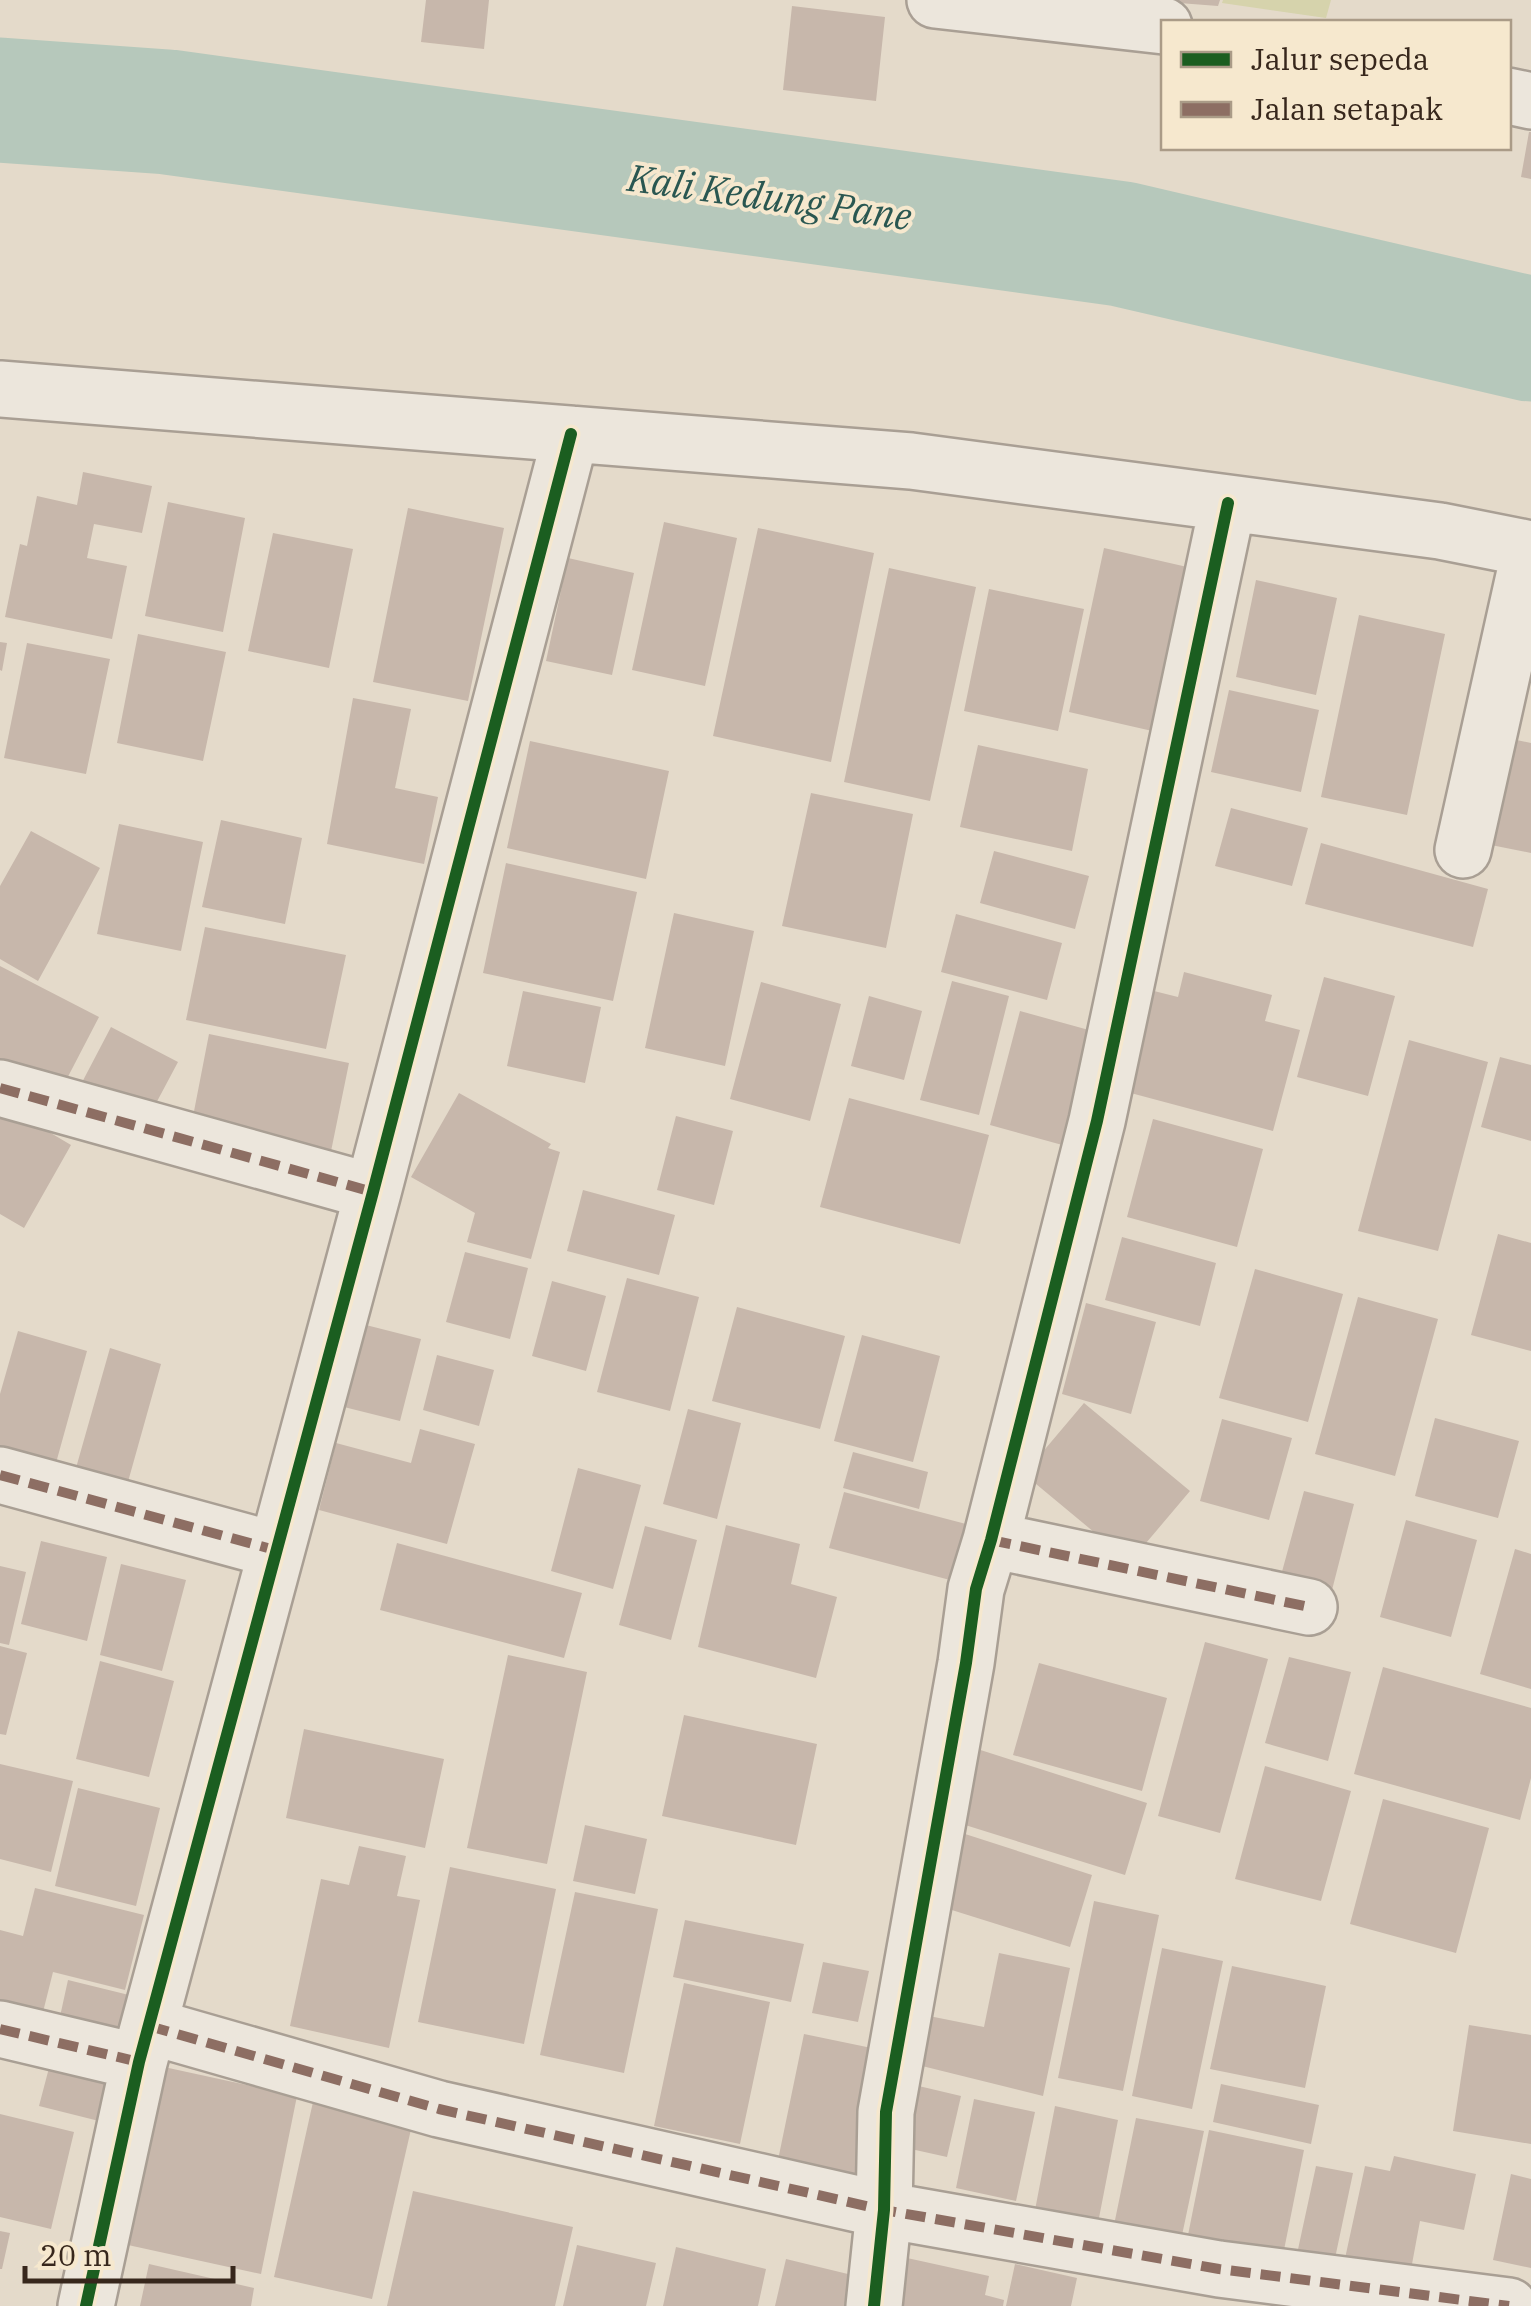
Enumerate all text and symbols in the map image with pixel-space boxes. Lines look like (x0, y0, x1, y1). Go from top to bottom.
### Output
legend (1161, 20, 1511, 150)
text: Jalur sepeda (1251, 39, 1429, 78)
text: Jalan setapak (1251, 89, 1443, 128)
water label: Kali Kedung Pane (624, 152, 915, 240)
scale bar (25, 2221, 232, 2283)
text: 20 m (40, 2235, 112, 2274)

